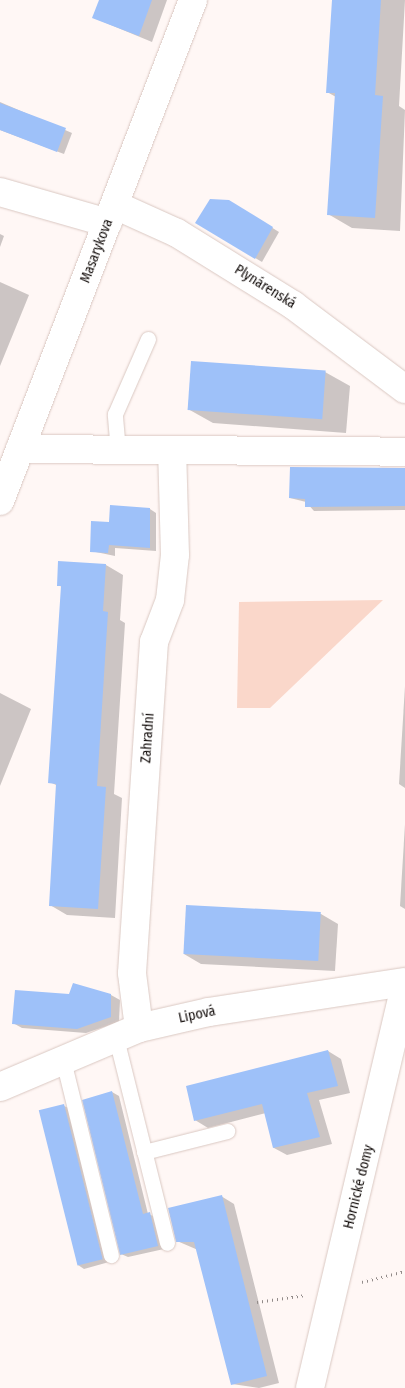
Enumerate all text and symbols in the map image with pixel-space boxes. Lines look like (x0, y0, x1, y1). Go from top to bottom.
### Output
street label: Masarykova (77, 217, 117, 285)
street label: Plynárenská (231, 262, 299, 312)
street label: Zahradní (138, 712, 158, 764)
street label: Lipová (177, 1003, 217, 1027)
street label: Hornické domy (340, 1143, 378, 1231)

